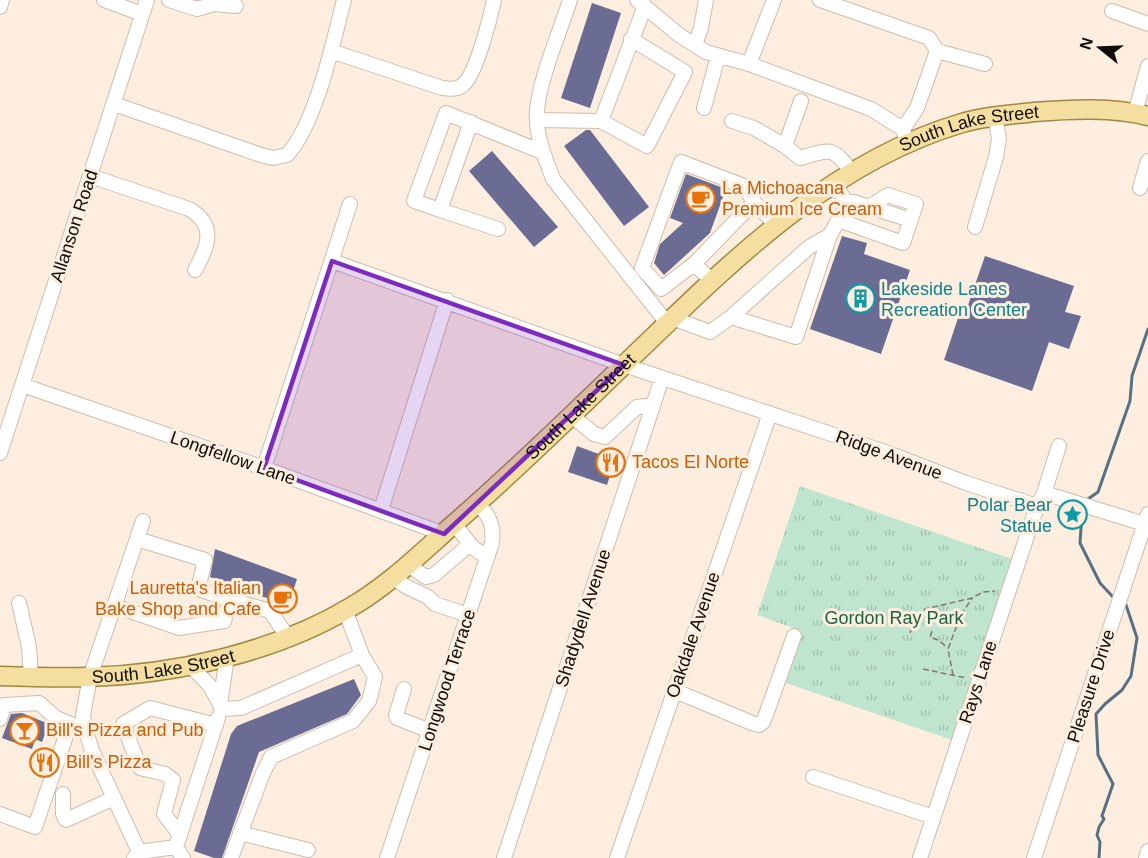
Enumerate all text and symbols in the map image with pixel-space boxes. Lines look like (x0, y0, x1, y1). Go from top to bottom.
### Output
north arrow (1070, 18, 1130, 78)
text: N (1076, 35, 1096, 52)
street label: South Lake Street (896, 102, 1040, 156)
street label: Allanson Road (46, 167, 102, 285)
place label: La Michoacana Premium Ice Cream (722, 178, 882, 219)
cafe icon: La Michoacana Premium Ice Cream (685, 182, 717, 214)
place label: Lakeside Lanes Recreation Center (881, 279, 1027, 320)
building icon: Lakeside Lanes Recreation Center (844, 283, 876, 315)
street label: South Lake Street (522, 350, 639, 464)
street label: Ridge Avenue (833, 426, 945, 484)
street label: Longfellow Lane (168, 427, 298, 489)
restaurant icon: Tacos El Norte (595, 446, 627, 478)
place label: Tacos El Norte (632, 452, 749, 472)
place label: Polar Bear Statue (967, 495, 1052, 536)
place icon: Polar Bear Statue (1057, 499, 1089, 531)
street label: Shadydell Avenue (551, 547, 615, 689)
street label: Oakdale Avenue (662, 569, 724, 701)
place label: Lauretta's Italian Bake Shop and Cafe (95, 578, 261, 619)
cafe icon: Lauretta's Italian Bake Shop and Cafe (266, 582, 298, 614)
street label: Longwood Terrace (415, 607, 479, 753)
park label: Gordon Ray Park (824, 608, 965, 628)
street label: Pleasure Drive (1063, 627, 1119, 745)
street label: Rays Lane (955, 638, 1001, 726)
street label: South Lake Street (91, 646, 237, 687)
bar icon: Bill's Pizza and Pub (9, 714, 41, 746)
place label: Bill's Pizza and Pub (46, 720, 204, 740)
restaurant icon: Bill's Pizza (29, 746, 61, 778)
place label: Bill's Pizza (66, 752, 152, 772)

